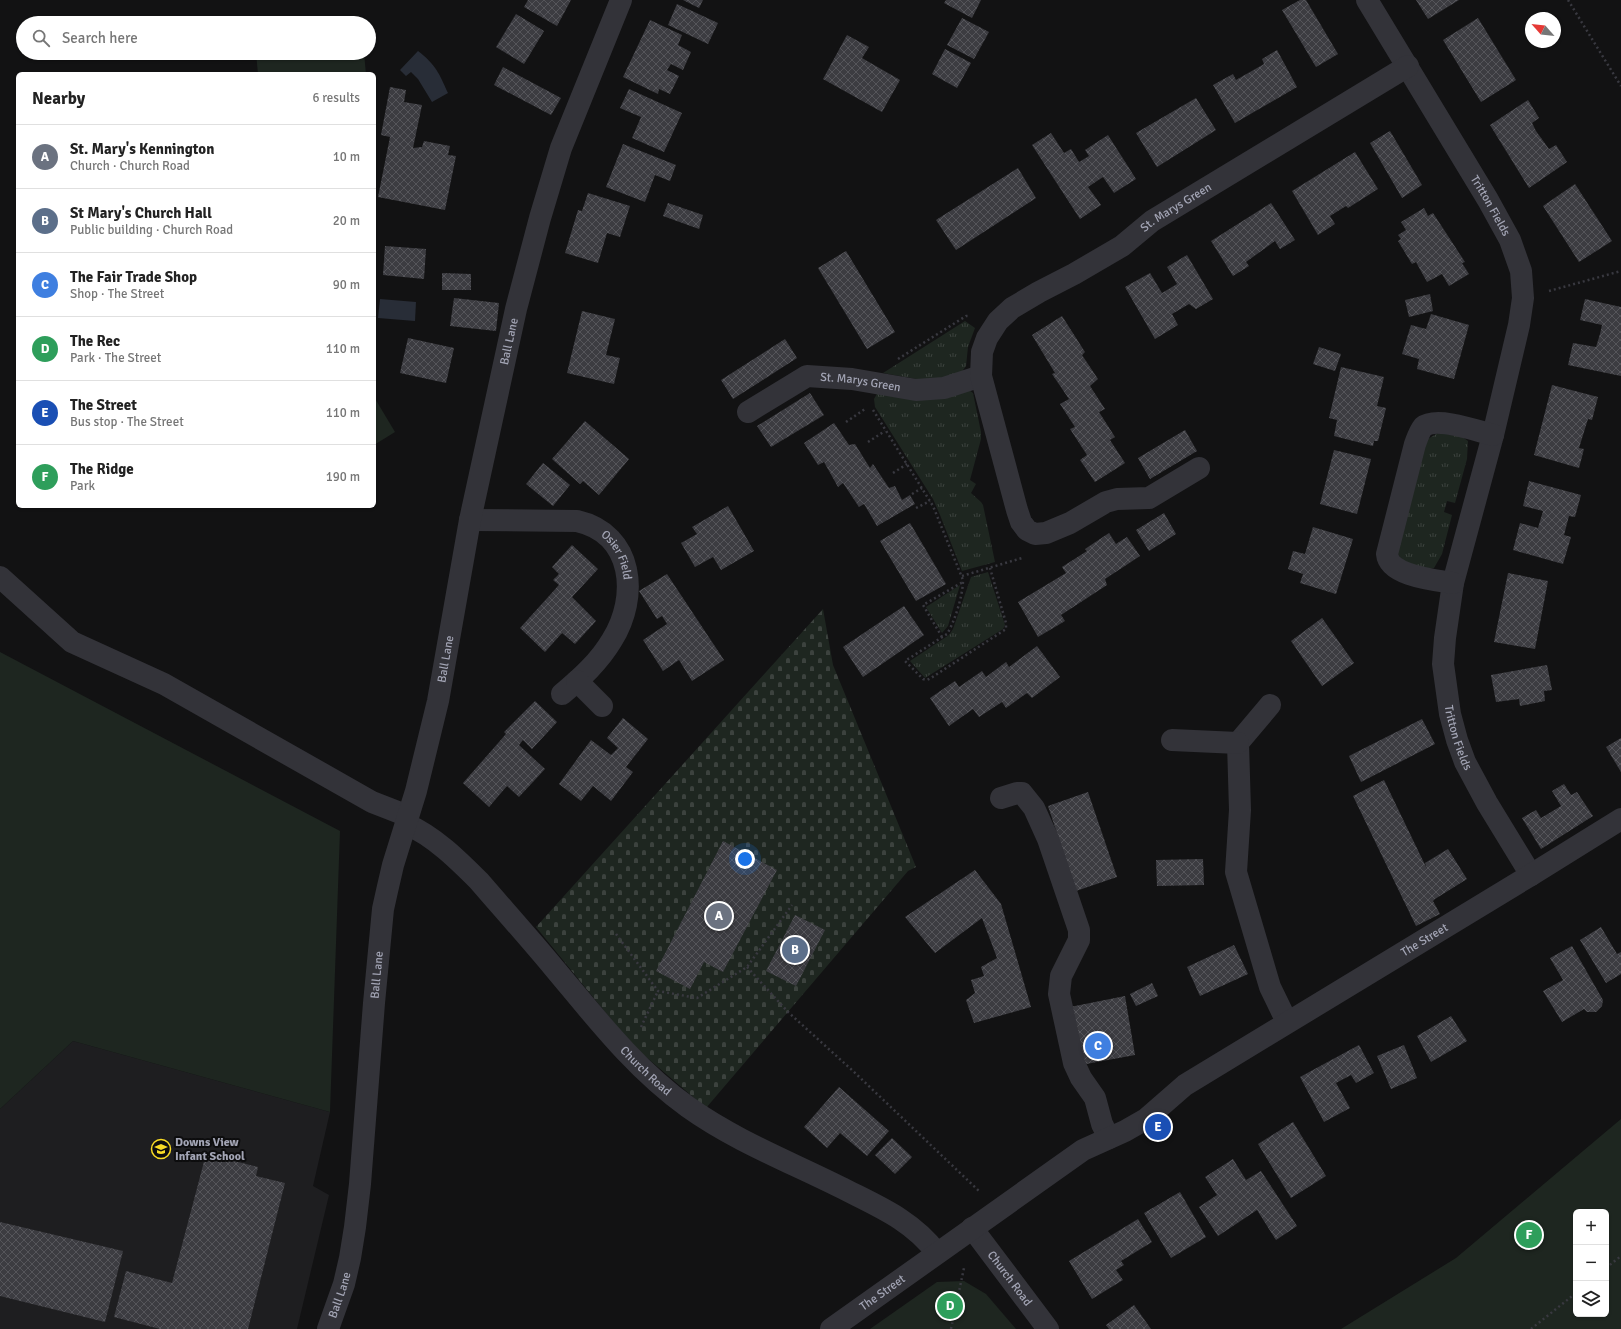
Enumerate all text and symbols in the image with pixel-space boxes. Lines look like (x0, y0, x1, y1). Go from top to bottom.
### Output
north arrow (1525, 12, 1561, 48)
search box (16, 16, 376, 60)
icon: search (30, 27, 52, 49)
text: Search here (62, 29, 138, 47)
text: Nearby (32, 88, 85, 109)
text: 6 results (312, 90, 360, 106)
text: St. Mary's Kennington (70, 140, 214, 158)
text: A (41, 149, 49, 165)
text: 10 m (333, 149, 360, 165)
text: Church · Church Road (70, 158, 190, 174)
street label: Tritton Fields (1467, 173, 1514, 239)
street label: St. Marys Green (1137, 179, 1214, 235)
text: St Mary's Church Hall (70, 204, 212, 222)
text: B (41, 213, 49, 229)
text: 20 m (333, 213, 360, 229)
text: Public building · Church Road (70, 222, 233, 238)
text: The Fair Trade Shop (70, 268, 197, 286)
text: C (41, 277, 49, 293)
text: 90 m (333, 277, 360, 293)
text: Shop · The Street (70, 286, 164, 302)
street label: Ball Lane (497, 316, 521, 366)
text: The Rec (70, 332, 120, 350)
text: D (41, 341, 49, 357)
text: 110 m (326, 341, 360, 357)
text: Park · The Street (70, 350, 161, 366)
street label: St. Marys Green (820, 369, 902, 395)
text: The Street (70, 396, 137, 414)
text: E (41, 405, 49, 421)
text: 110 m (326, 405, 360, 421)
text: Bus stop · The Street (70, 414, 184, 430)
text: The Ridge (70, 460, 134, 478)
text: F (42, 469, 48, 485)
text: 190 m (326, 469, 360, 485)
text: Park (70, 478, 95, 494)
street label: Osier Field (598, 527, 635, 581)
street label: Ball Lane (434, 634, 457, 684)
street label: Tritton Fields (1441, 704, 1476, 773)
your location (735, 849, 755, 869)
pin: A (706, 901, 732, 931)
street label: The Street (1398, 920, 1451, 960)
pin: B (782, 935, 808, 965)
street label: Ball Lane (367, 950, 386, 999)
pin: C (1085, 1031, 1111, 1061)
street label: Church Road (617, 1043, 674, 1099)
pin: E (1145, 1112, 1171, 1142)
place label: Downs View Infant School (175, 1135, 245, 1164)
school or university icon: Downs View Infant School (150, 1138, 172, 1160)
map controls (1573, 1209, 1609, 1317)
button: + (1573, 1209, 1609, 1245)
pin: F (1516, 1220, 1542, 1250)
button: − (1573, 1245, 1609, 1281)
street label: Church Road (984, 1248, 1035, 1309)
street label: Ball Lane (325, 1271, 354, 1320)
street label: The Street (857, 1271, 908, 1314)
button: layers (1573, 1281, 1609, 1317)
pin: D (937, 1291, 963, 1321)

